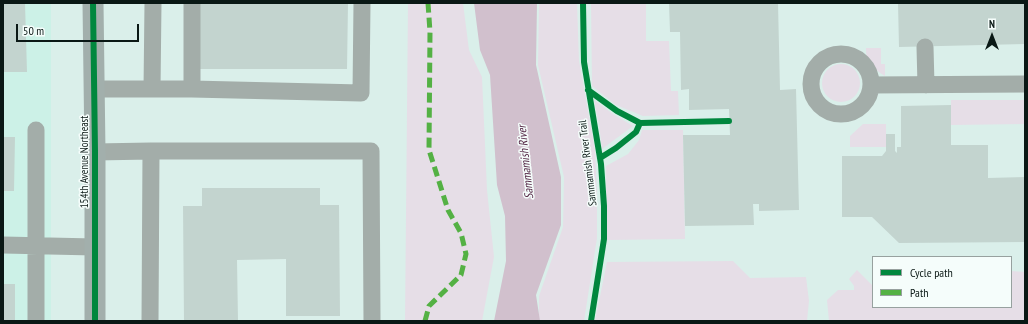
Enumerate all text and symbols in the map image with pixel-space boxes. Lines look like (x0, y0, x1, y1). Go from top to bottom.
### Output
scale bar (18, 16, 141, 42)
north arrow (972, 16, 1012, 56)
text: N (989, 17, 995, 31)
text: 50 m (23, 23, 44, 38)
street label: 154th Avenue Northeast (78, 116, 92, 208)
street label: Sammamish River Trail (576, 119, 600, 207)
water label: Sammamish River (515, 124, 537, 200)
legend (872, 256, 1012, 308)
text: Cycle path (910, 265, 953, 280)
text: Path (910, 285, 928, 300)

